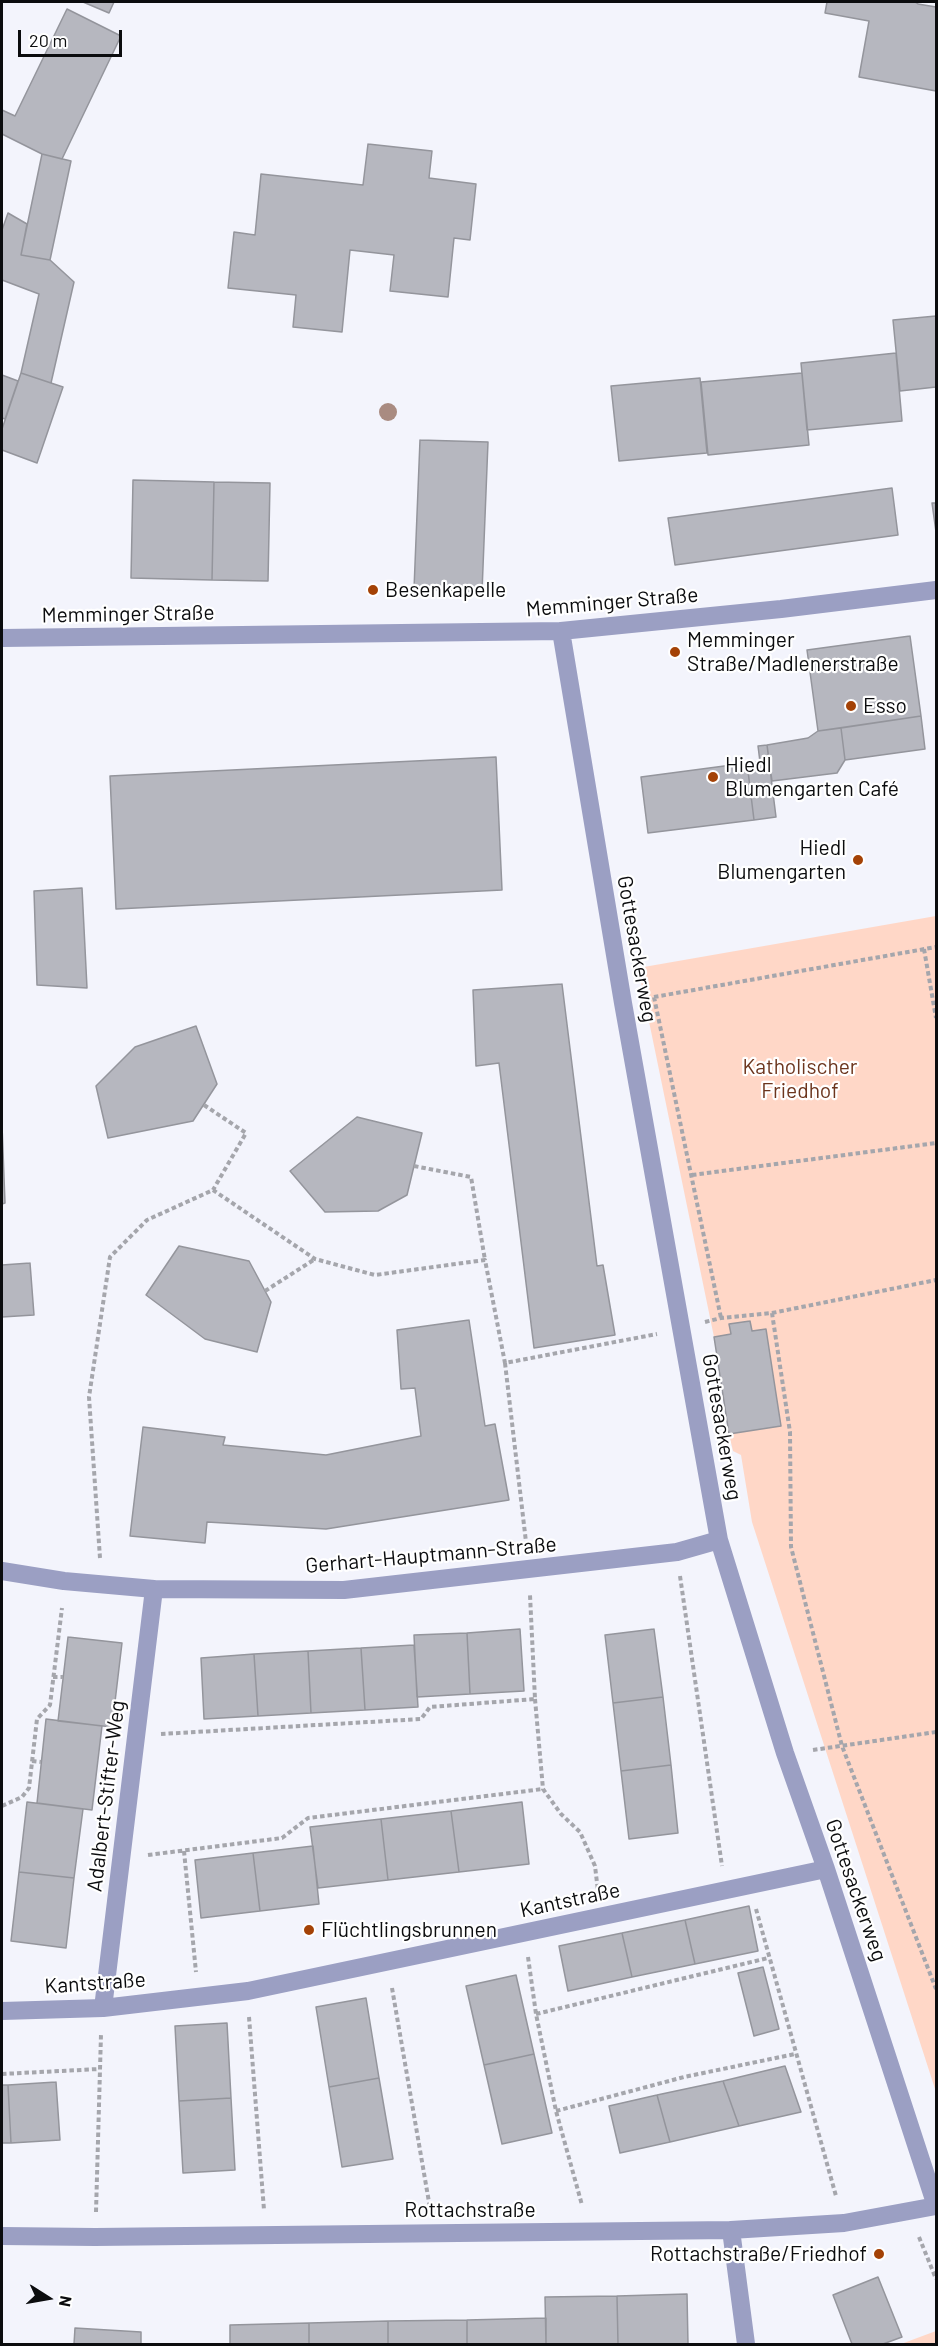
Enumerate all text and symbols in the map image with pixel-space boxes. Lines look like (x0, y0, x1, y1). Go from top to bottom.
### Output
scale bar (21, 18, 124, 56)
text: 20 m (29, 29, 67, 51)
place label: Besenkapelle (385, 577, 506, 603)
street label: Memminger Straße (525, 582, 699, 622)
marker: Besenkapelle (366, 583, 380, 597)
street label: Memminger Straße (41, 600, 215, 628)
place label: Memminger Straße/Madlenerstraße (687, 627, 899, 677)
marker: Memminger Straße/Madlenerstraße (668, 645, 682, 659)
place label: Esso (863, 693, 907, 719)
marker: Esso (844, 699, 858, 713)
place label: Hiedl Blumengarten Café (725, 752, 899, 802)
marker: Hiedl Blumengarten Café (706, 770, 720, 784)
place label: Hiedl Blumengarten (717, 835, 846, 885)
marker: Hiedl Blumengarten (851, 853, 865, 867)
street label: Gottesackerweg (612, 874, 662, 1024)
park label: Katholischer Friedhof (743, 1054, 857, 1104)
street label: Gottesackerweg (697, 1352, 747, 1502)
street label: Gerhart-Hauptmann-Straße (304, 1531, 558, 1579)
street label: Adalbert-Stifter-Weg (82, 1699, 130, 1893)
street label: Gottesackerweg (820, 1816, 892, 1964)
street label: Kantstraße (518, 1877, 622, 1923)
place label: Flüchtlingsbrunnen (321, 1917, 497, 1943)
marker: Flüchtlingsbrunnen (302, 1923, 316, 1937)
street label: Kantstraße (44, 1967, 146, 1999)
street label: Rottachstraße (404, 2197, 536, 2223)
place label: Rottachstraße/Friedhof (650, 2241, 867, 2267)
marker: Rottachstraße/Friedhof (872, 2247, 886, 2261)
north arrow (18, 2268, 78, 2328)
text: N (56, 2294, 77, 2309)

